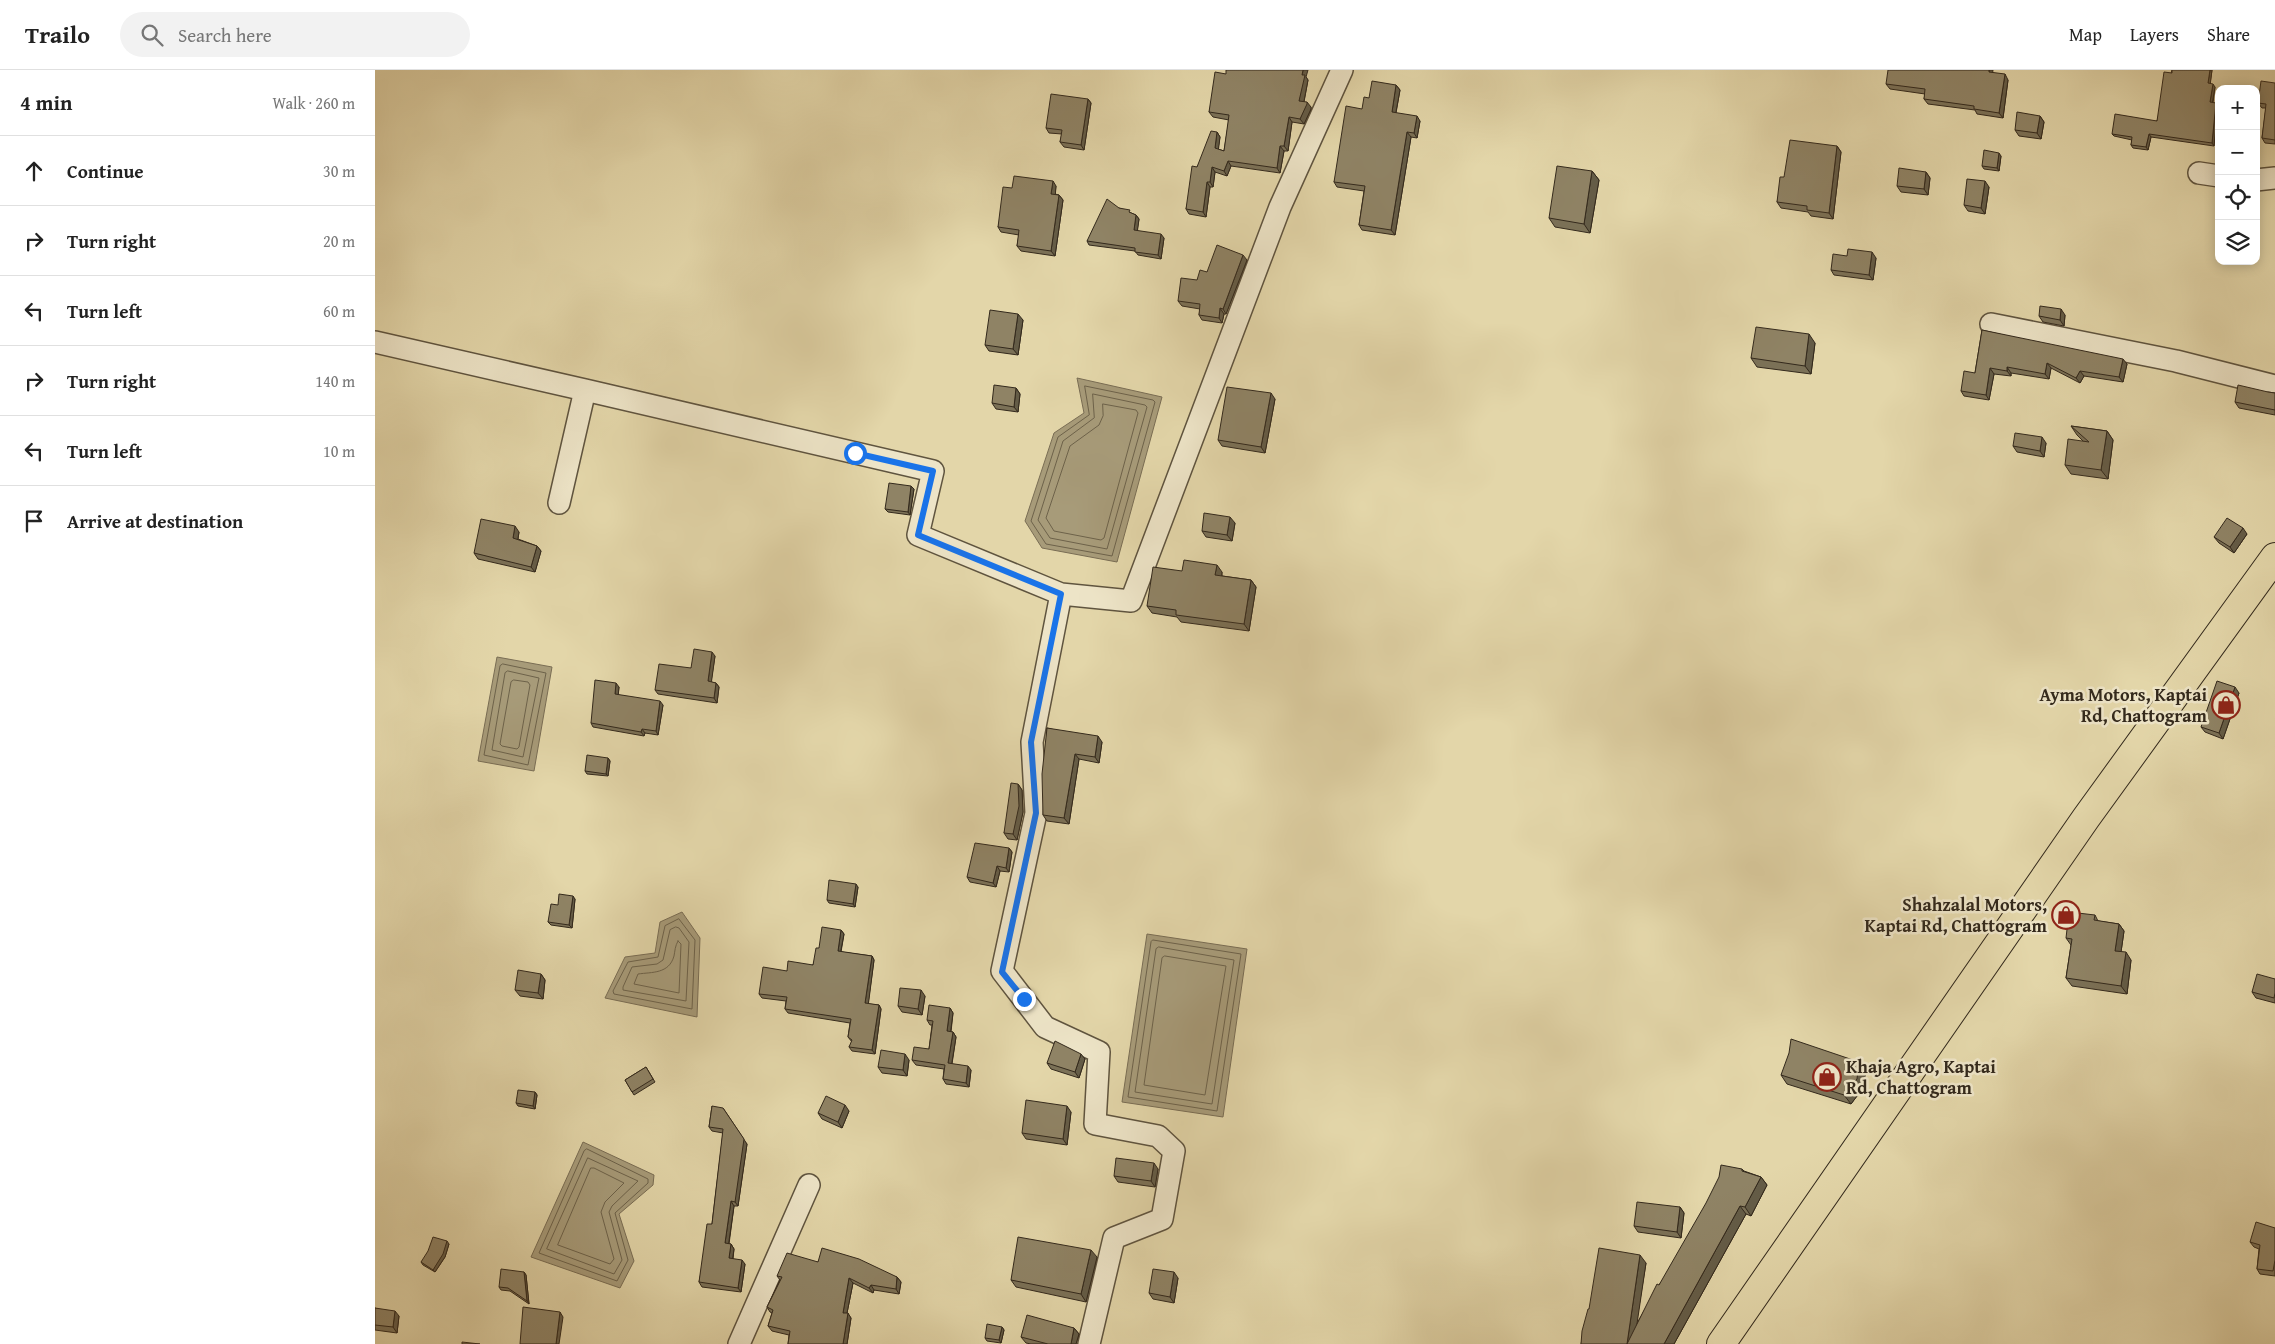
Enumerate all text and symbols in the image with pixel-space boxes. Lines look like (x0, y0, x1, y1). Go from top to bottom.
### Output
search box (120, 12, 470, 57)
text: Trailo (25, 17, 90, 52)
icon: search (138, 21, 166, 49)
text: Search here (178, 21, 272, 49)
text: Map (2069, 21, 2102, 48)
text: Layers (2130, 21, 2179, 48)
text: Share (2207, 21, 2250, 48)
map controls (2215, 85, 2260, 265)
button: + (2215, 85, 2260, 130)
text: 4 min (20, 87, 72, 118)
text: Walk · 260 m (272, 91, 355, 115)
button: − (2215, 130, 2260, 175)
icon: ahead (20, 157, 48, 185)
text: Continue (67, 157, 144, 185)
text: 30 m (323, 159, 355, 183)
button: locate (2215, 175, 2260, 220)
button: layers (2215, 220, 2260, 265)
icon: right (20, 227, 48, 255)
text: Turn right (67, 227, 156, 255)
text: 20 m (323, 229, 355, 253)
icon: left (20, 297, 48, 325)
text: Turn left (67, 297, 142, 325)
text: 60 m (323, 299, 355, 323)
icon: right (20, 367, 48, 395)
text: Turn right (67, 367, 156, 395)
text: 140 m (315, 369, 355, 393)
icon: left (20, 437, 48, 465)
text: Turn left (67, 437, 142, 465)
text: 10 m (323, 439, 355, 463)
route start (844, 442, 867, 465)
icon: arrive (20, 507, 48, 535)
text: Arrive at destination (67, 507, 243, 535)
place label: Ayma Motors, Kaptai Rd, Chattogram (2040, 681, 2208, 729)
shop icon: Ayma Motors, Kaptai Rd, Chattogram (2211, 690, 2241, 720)
place label: Shahzalal Motors, Kaptai Rd, Chattogram (1865, 891, 2048, 939)
shop icon: Shahzalal Motors, Kaptai Rd, Chattogram (2051, 900, 2081, 930)
route end (1013, 988, 1036, 1011)
place label: Khaja Agro, Kaptai Rd, Chattogram (1846, 1053, 1996, 1101)
shop icon: Khaja Agro, Kaptai Rd, Chattogram (1812, 1062, 1842, 1092)

